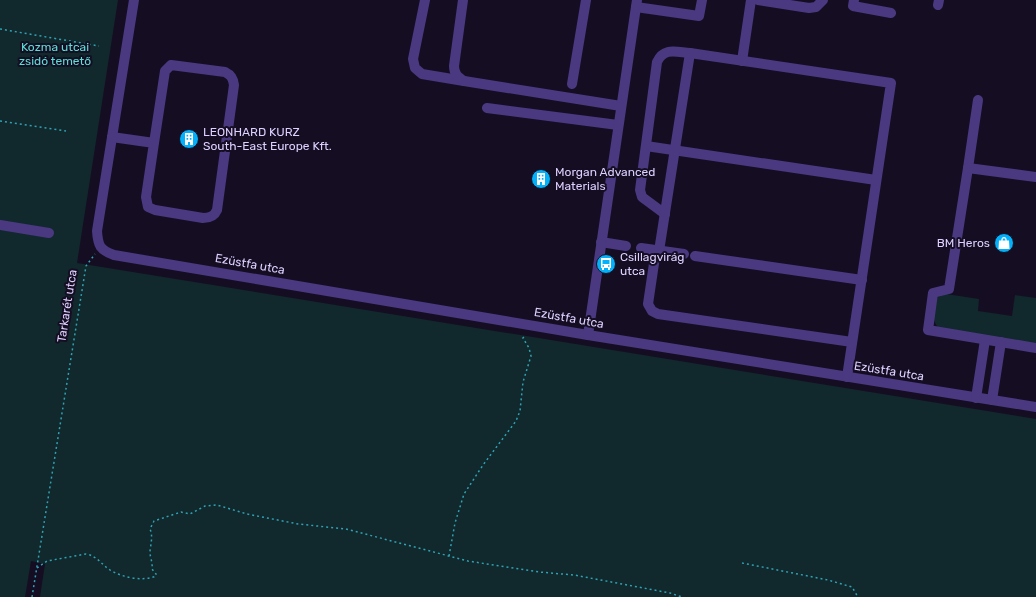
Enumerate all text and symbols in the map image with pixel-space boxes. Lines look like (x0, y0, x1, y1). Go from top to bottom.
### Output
park label: Kozma utcai zsidó temető (19, 40, 91, 68)
place label: LEONHARD KURZ South-East Europe Kft. (203, 125, 332, 153)
building icon: LEONHARD KURZ South-East Europe Kft. (178, 128, 200, 150)
place label: Morgan Advanced Materials (555, 165, 655, 193)
building icon: Morgan Advanced Materials (530, 168, 552, 190)
shop icon: BM Heros (993, 232, 1015, 254)
place label: BM Heros (937, 236, 990, 250)
place label: Csillagvirág utca (620, 250, 684, 278)
street label: Ezüstfa utca (214, 251, 286, 277)
bus stop icon: Csillagvirág utca (595, 253, 617, 275)
street label: Tarkarét utca (54, 269, 80, 343)
street label: Ezüstfa utca (533, 305, 605, 331)
street label: Ezüstfa utca (853, 359, 925, 383)

